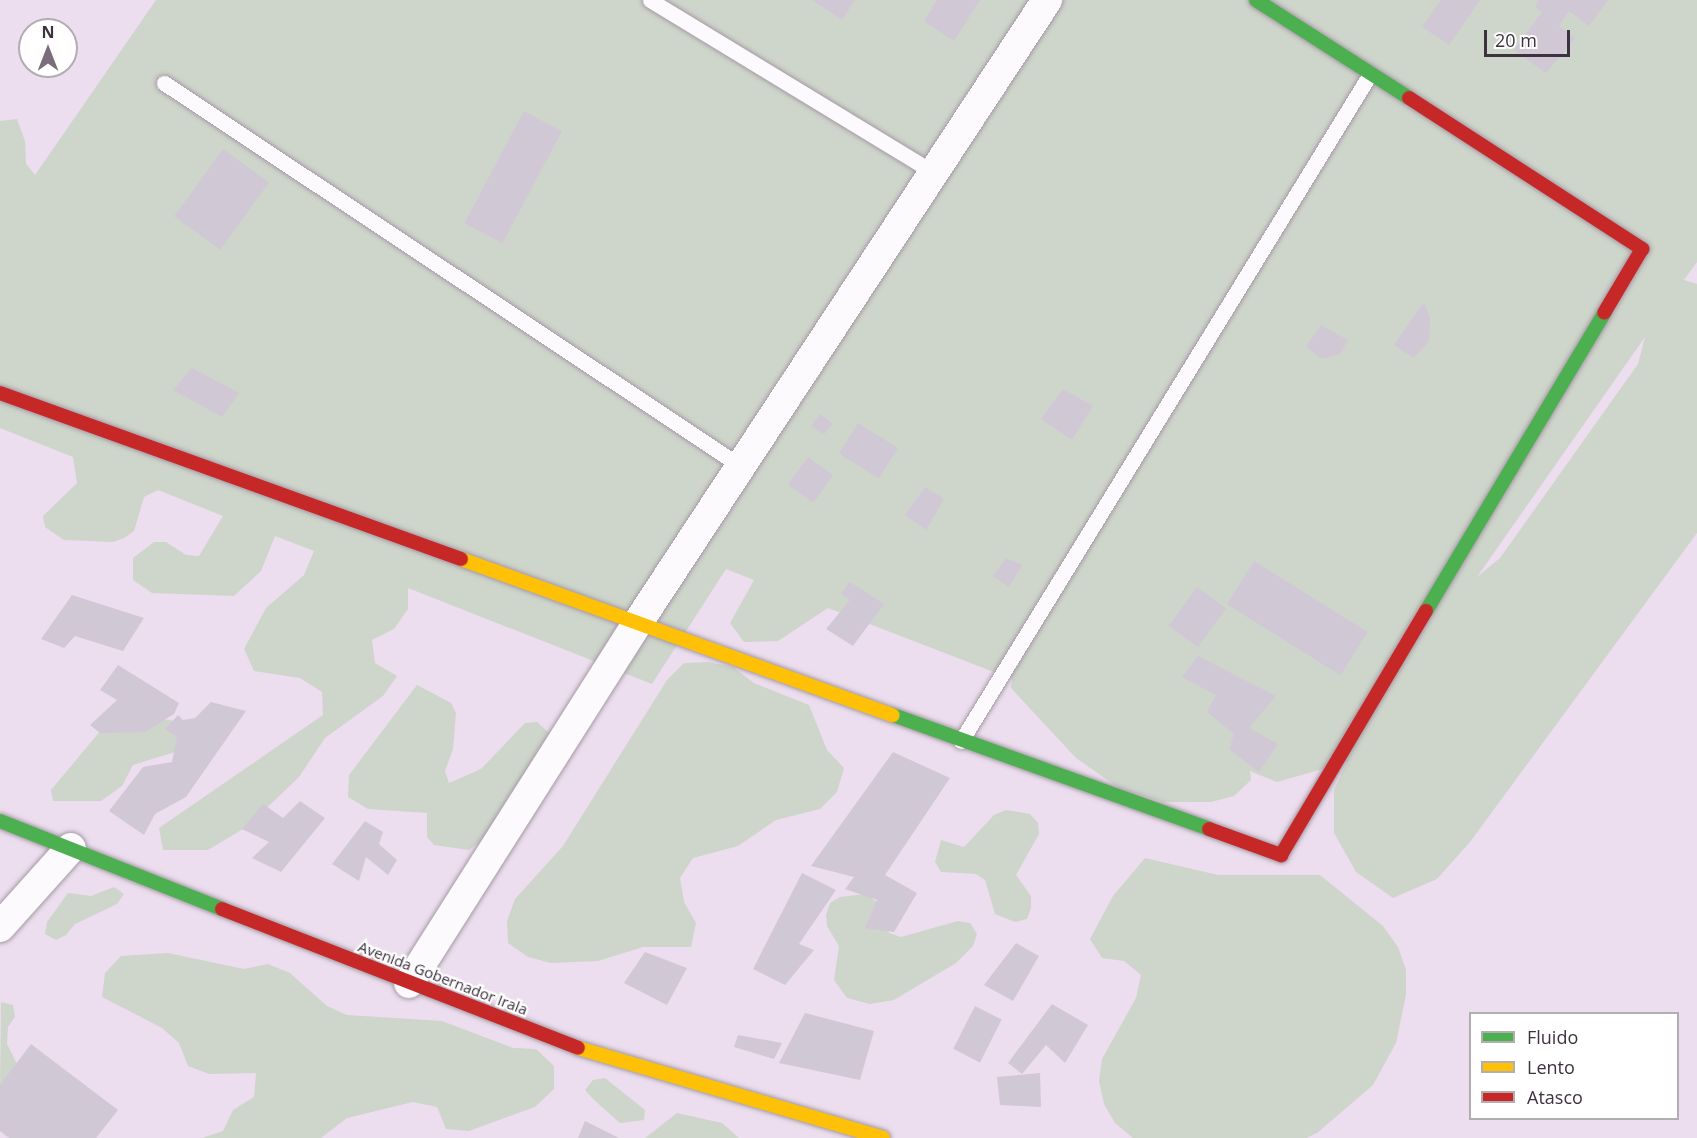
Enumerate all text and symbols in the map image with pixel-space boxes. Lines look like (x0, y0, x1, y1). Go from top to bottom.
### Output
north arrow (18, 18, 78, 78)
scale bar (1487, 18, 1572, 56)
text: N (41, 21, 55, 43)
text: 20 m (1495, 28, 1537, 52)
street label: Avenida Gobernador Irala (356, 937, 530, 1019)
legend (1469, 1012, 1679, 1120)
text: Fluido (1527, 1025, 1578, 1049)
text: Lento (1527, 1055, 1575, 1079)
text: Atasco (1527, 1085, 1583, 1109)

